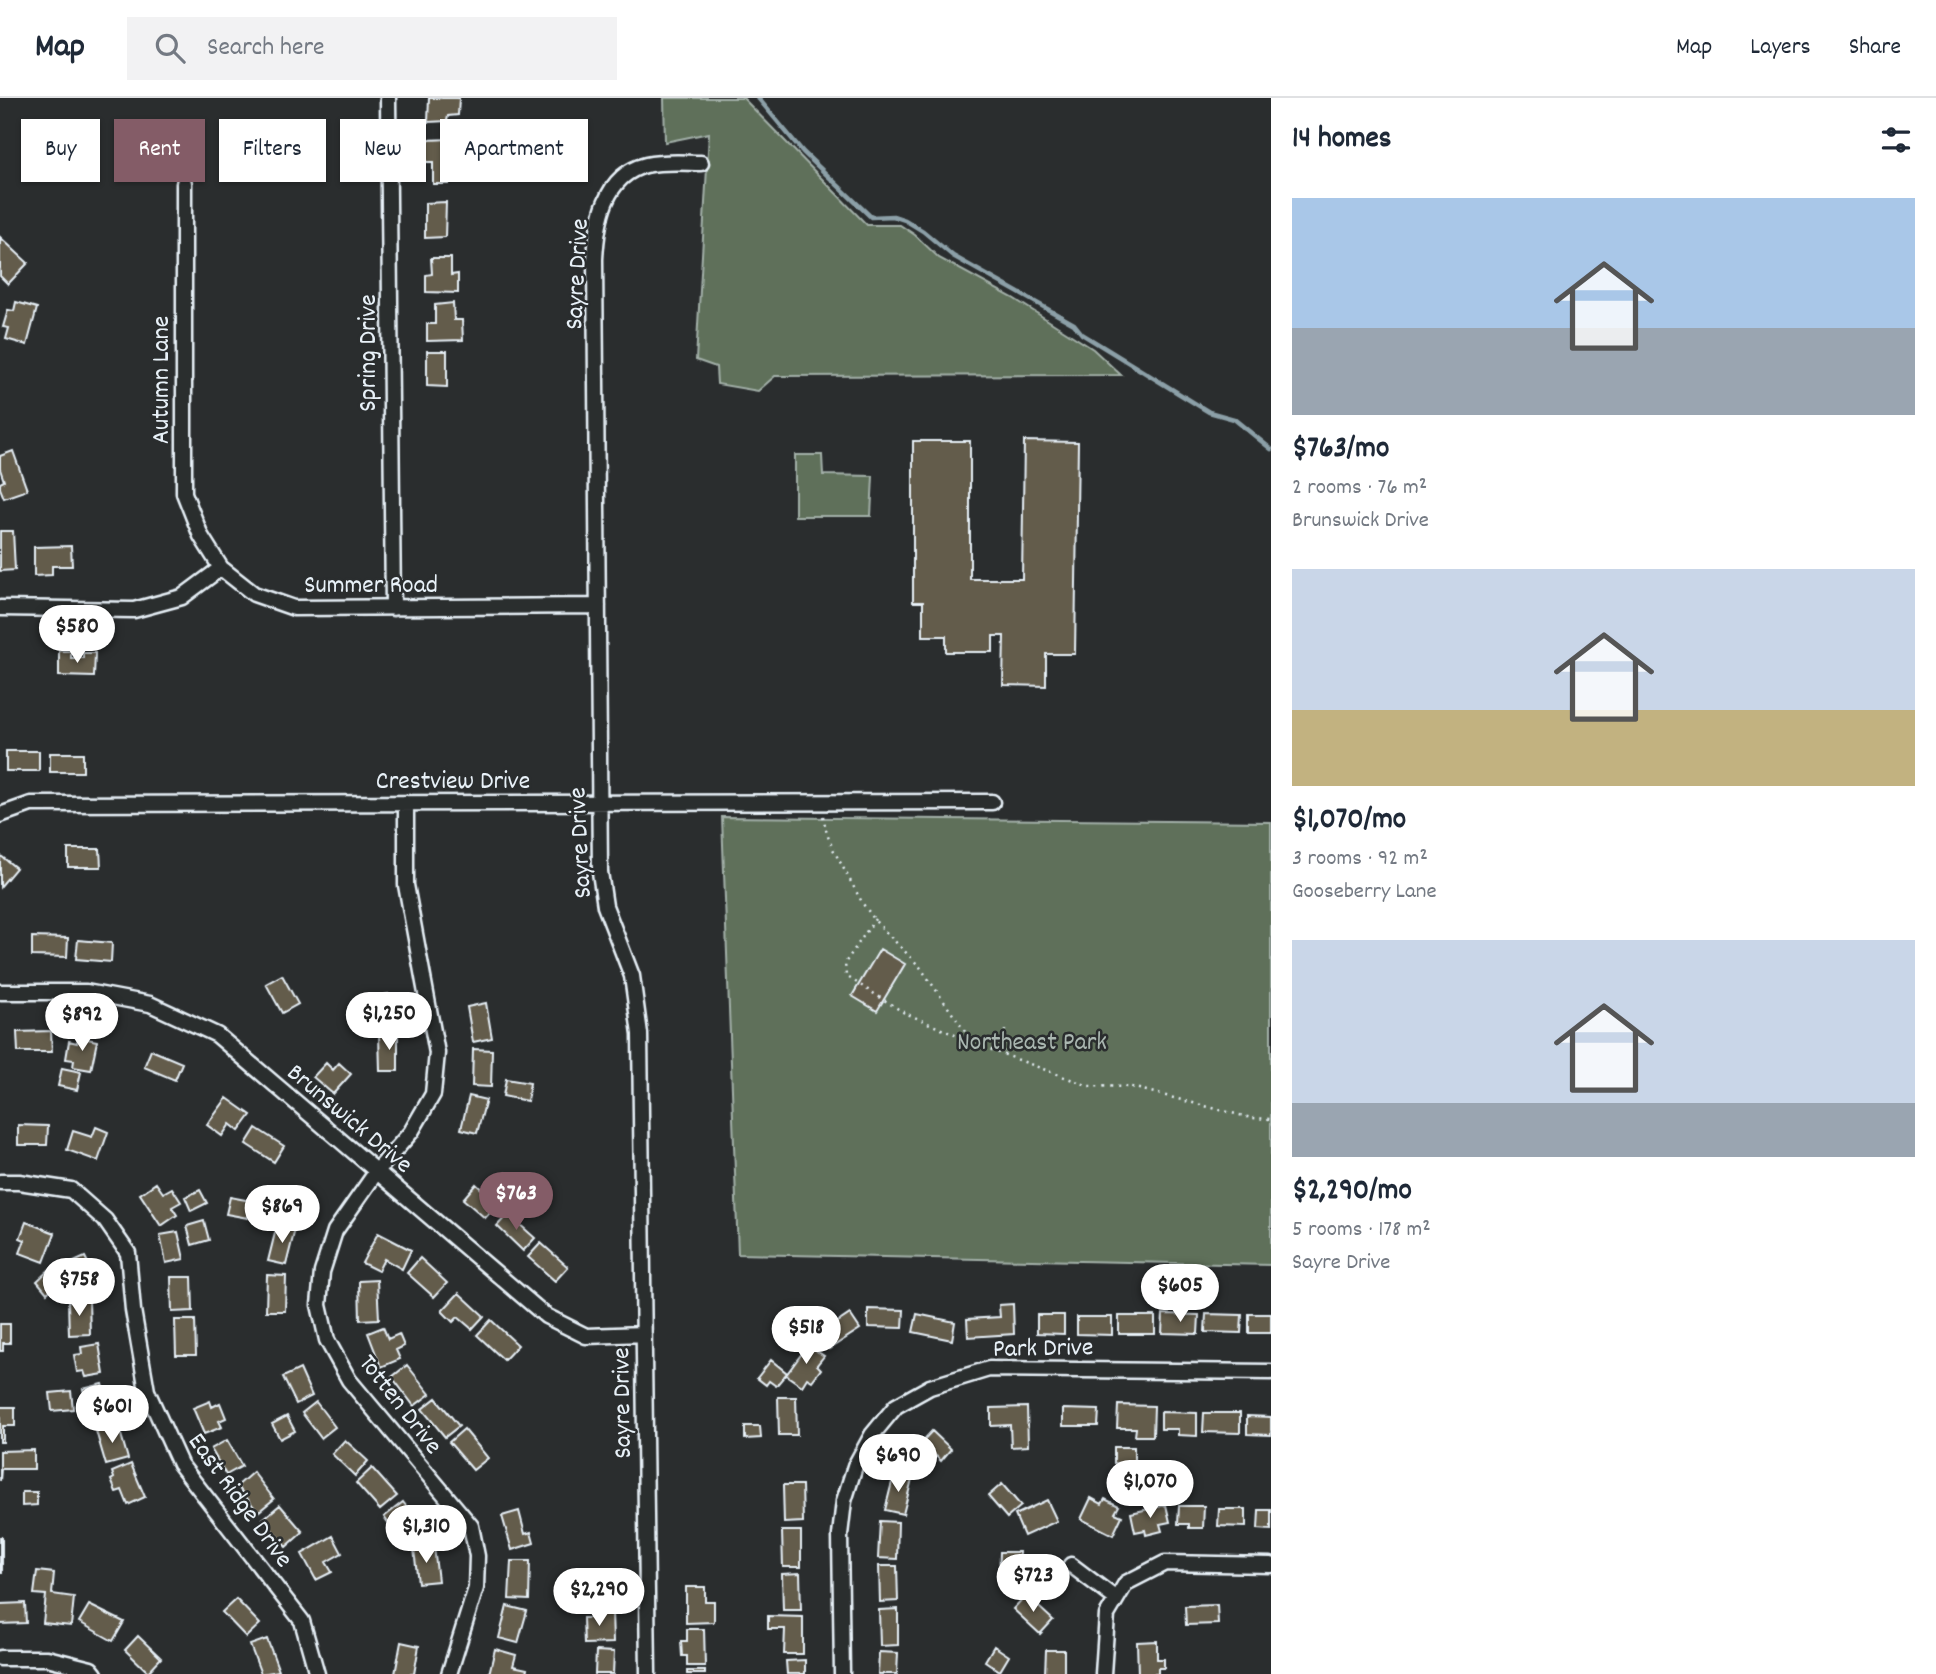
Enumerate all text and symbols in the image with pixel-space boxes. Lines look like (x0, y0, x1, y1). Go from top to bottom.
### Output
search box (127, 17, 617, 80)
text: Map (35, 25, 85, 72)
icon: search (151, 29, 189, 67)
text: Search here (207, 30, 325, 67)
text: Map (1676, 31, 1712, 65)
text: Layers (1750, 31, 1811, 65)
text: Share (1849, 31, 1901, 65)
chip: Buy (21, 119, 100, 182)
chip: Rent (114, 119, 205, 182)
chip: Filters (219, 119, 326, 182)
chip: New (340, 119, 426, 182)
chip: Apartment (440, 119, 588, 182)
text: 14 homes (1292, 119, 1391, 162)
icon: filters (1877, 121, 1915, 159)
street label: Sayre Drive (557, 218, 600, 331)
icon: home (1541, 243, 1667, 369)
street label: Spring Drive (351, 294, 388, 412)
street label: Autumn Lane (144, 316, 181, 444)
text: $763/mo (1292, 429, 1389, 472)
text: 2 rooms · 76 m² (1292, 472, 1427, 505)
text: Brunswick Drive (1292, 505, 1429, 538)
street label: Summer Road (304, 568, 438, 605)
pin: $580 (36, 606, 118, 665)
text: $580 (55, 611, 99, 644)
icon: home (1541, 614, 1667, 740)
street label: Crestview Drive (376, 764, 530, 801)
street label: Sayre Drive (560, 786, 603, 899)
text: $1,070/mo (1292, 800, 1406, 843)
text: 3 rooms · 92 m² (1292, 843, 1428, 876)
text: Gooseberry Lane (1292, 876, 1437, 909)
icon: home (1541, 985, 1667, 1111)
pin: $1,250 (332, 992, 446, 1052)
pin: $892 (41, 993, 123, 1053)
text: $1,250 (362, 998, 416, 1031)
text: $892 (61, 999, 103, 1032)
park label: Northeast Park (957, 1025, 1107, 1062)
street label: Brunswick Drive (278, 1056, 420, 1184)
text: $2,290/mo (1292, 1171, 1412, 1214)
pin: $763 (475, 1172, 557, 1232)
text: $763 (495, 1178, 537, 1211)
pin: $869 (241, 1186, 323, 1245)
text: $869 (261, 1191, 303, 1224)
text: 5 rooms · 178 m² (1292, 1214, 1431, 1247)
text: Sayre Drive (1292, 1247, 1391, 1280)
pin: $758 (38, 1258, 120, 1318)
text: $758 (59, 1264, 99, 1297)
pin: $605 (1139, 1264, 1221, 1324)
text: $605 (1157, 1270, 1203, 1303)
pin: $518 (765, 1306, 847, 1366)
text: $518 (788, 1312, 824, 1345)
street label: Park Drive (993, 1330, 1094, 1369)
street label: Totten Drive (348, 1347, 450, 1463)
street label: Sayre Drive (604, 1347, 643, 1459)
pin: $601 (71, 1386, 153, 1445)
text: $601 (92, 1391, 132, 1424)
street label: East Ridge Drive (177, 1426, 301, 1576)
pin: $690 (857, 1434, 939, 1494)
text: $690 (875, 1440, 921, 1473)
pin: $1,070 (1093, 1460, 1207, 1520)
text: $1,070 (1123, 1466, 1177, 1499)
pin: $1,310 (369, 1506, 483, 1565)
text: $1,310 (402, 1511, 450, 1544)
pin: $723 (992, 1554, 1074, 1614)
text: $723 (1013, 1560, 1053, 1593)
pin: $2,290 (542, 1568, 656, 1628)
text: $2,290 (569, 1574, 629, 1607)

